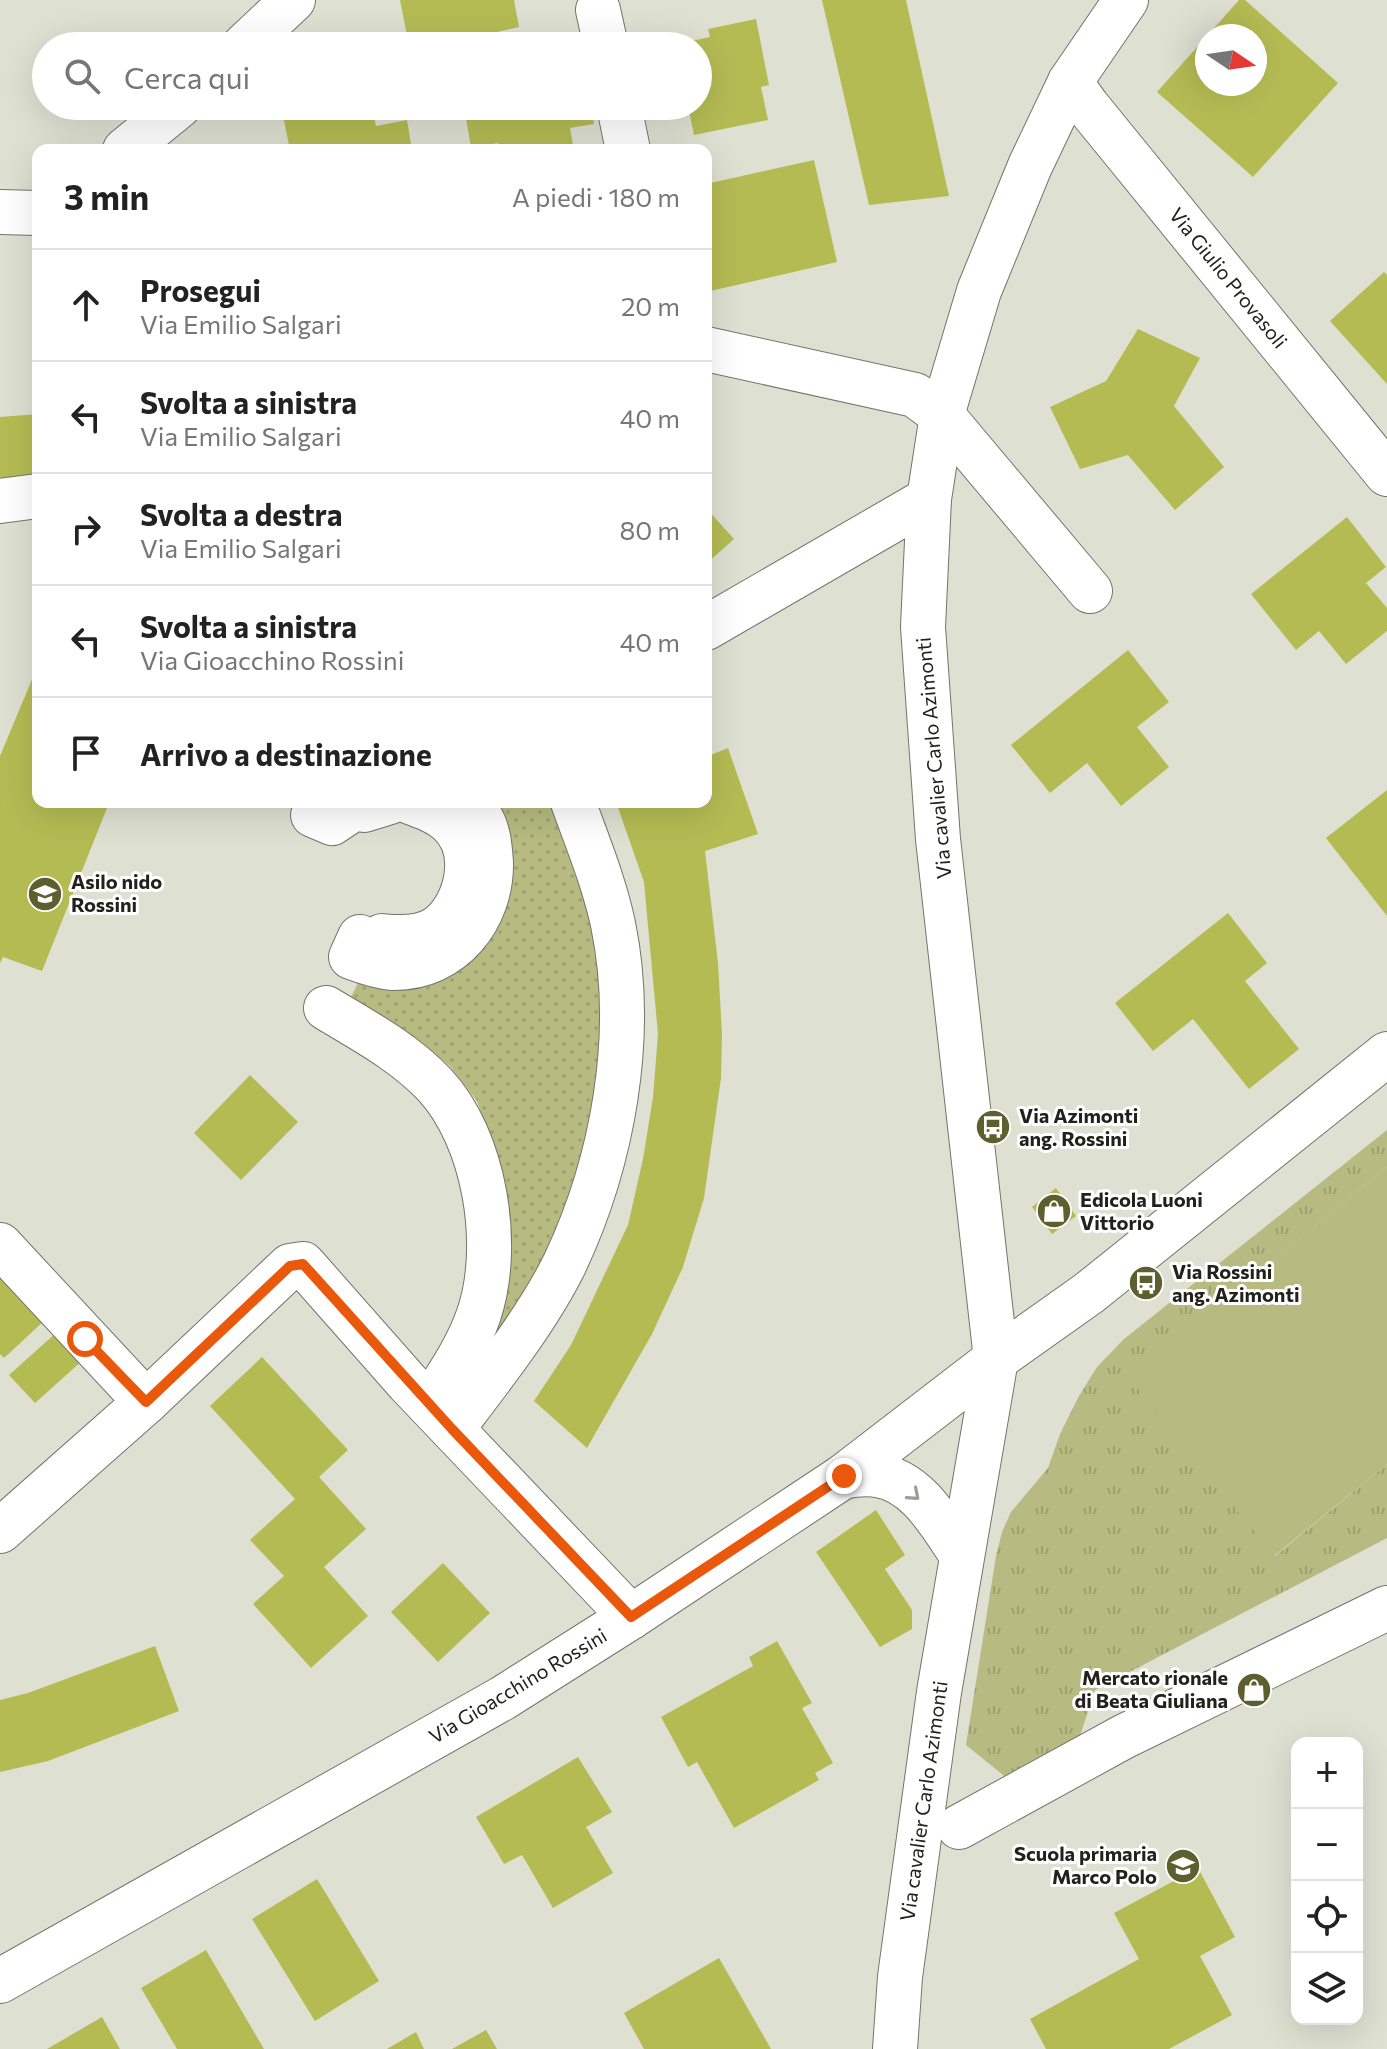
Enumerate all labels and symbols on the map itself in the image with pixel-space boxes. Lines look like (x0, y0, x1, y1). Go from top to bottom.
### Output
north arrow (1195, 24, 1267, 96)
street label: Via Giulio Provasoli (1165, 202, 1293, 352)
street label: Via cavalier Carlo Azimonti (910, 636, 956, 880)
place label: Asilo nido Rossini (71, 869, 162, 916)
school or university icon: Asilo nido Rossini (26, 875, 64, 913)
place label: Via Azimonti ang. Rossini (1019, 1103, 1138, 1150)
bus stop icon: Via Azimonti ang. Rossini (974, 1108, 1012, 1146)
place label: Edicola Luoni Vittorio (1080, 1187, 1203, 1234)
shop icon: Edicola Luoni Vittorio (1035, 1192, 1073, 1230)
place label: Via Rossini ang. Azimonti (1172, 1259, 1299, 1306)
bus stop icon: Via Rossini ang. Azimonti (1127, 1264, 1165, 1302)
route start (67, 1321, 103, 1357)
route end (826, 1458, 862, 1494)
one-way arrow (905, 1485, 920, 1499)
street label: Via Gioacchino Rossini (424, 1622, 611, 1748)
place label: Mercato rionale di Beata Giuliana (1075, 1665, 1228, 1712)
shop icon: Mercato rionale di Beata Giuliana (1235, 1671, 1273, 1709)
street label: Via cavalier Carlo Azimonti (894, 1679, 952, 1923)
place label: Scuola primaria Marco Polo (1014, 1841, 1157, 1888)
school or university icon: Scuola primaria Marco Polo (1164, 1847, 1202, 1885)

